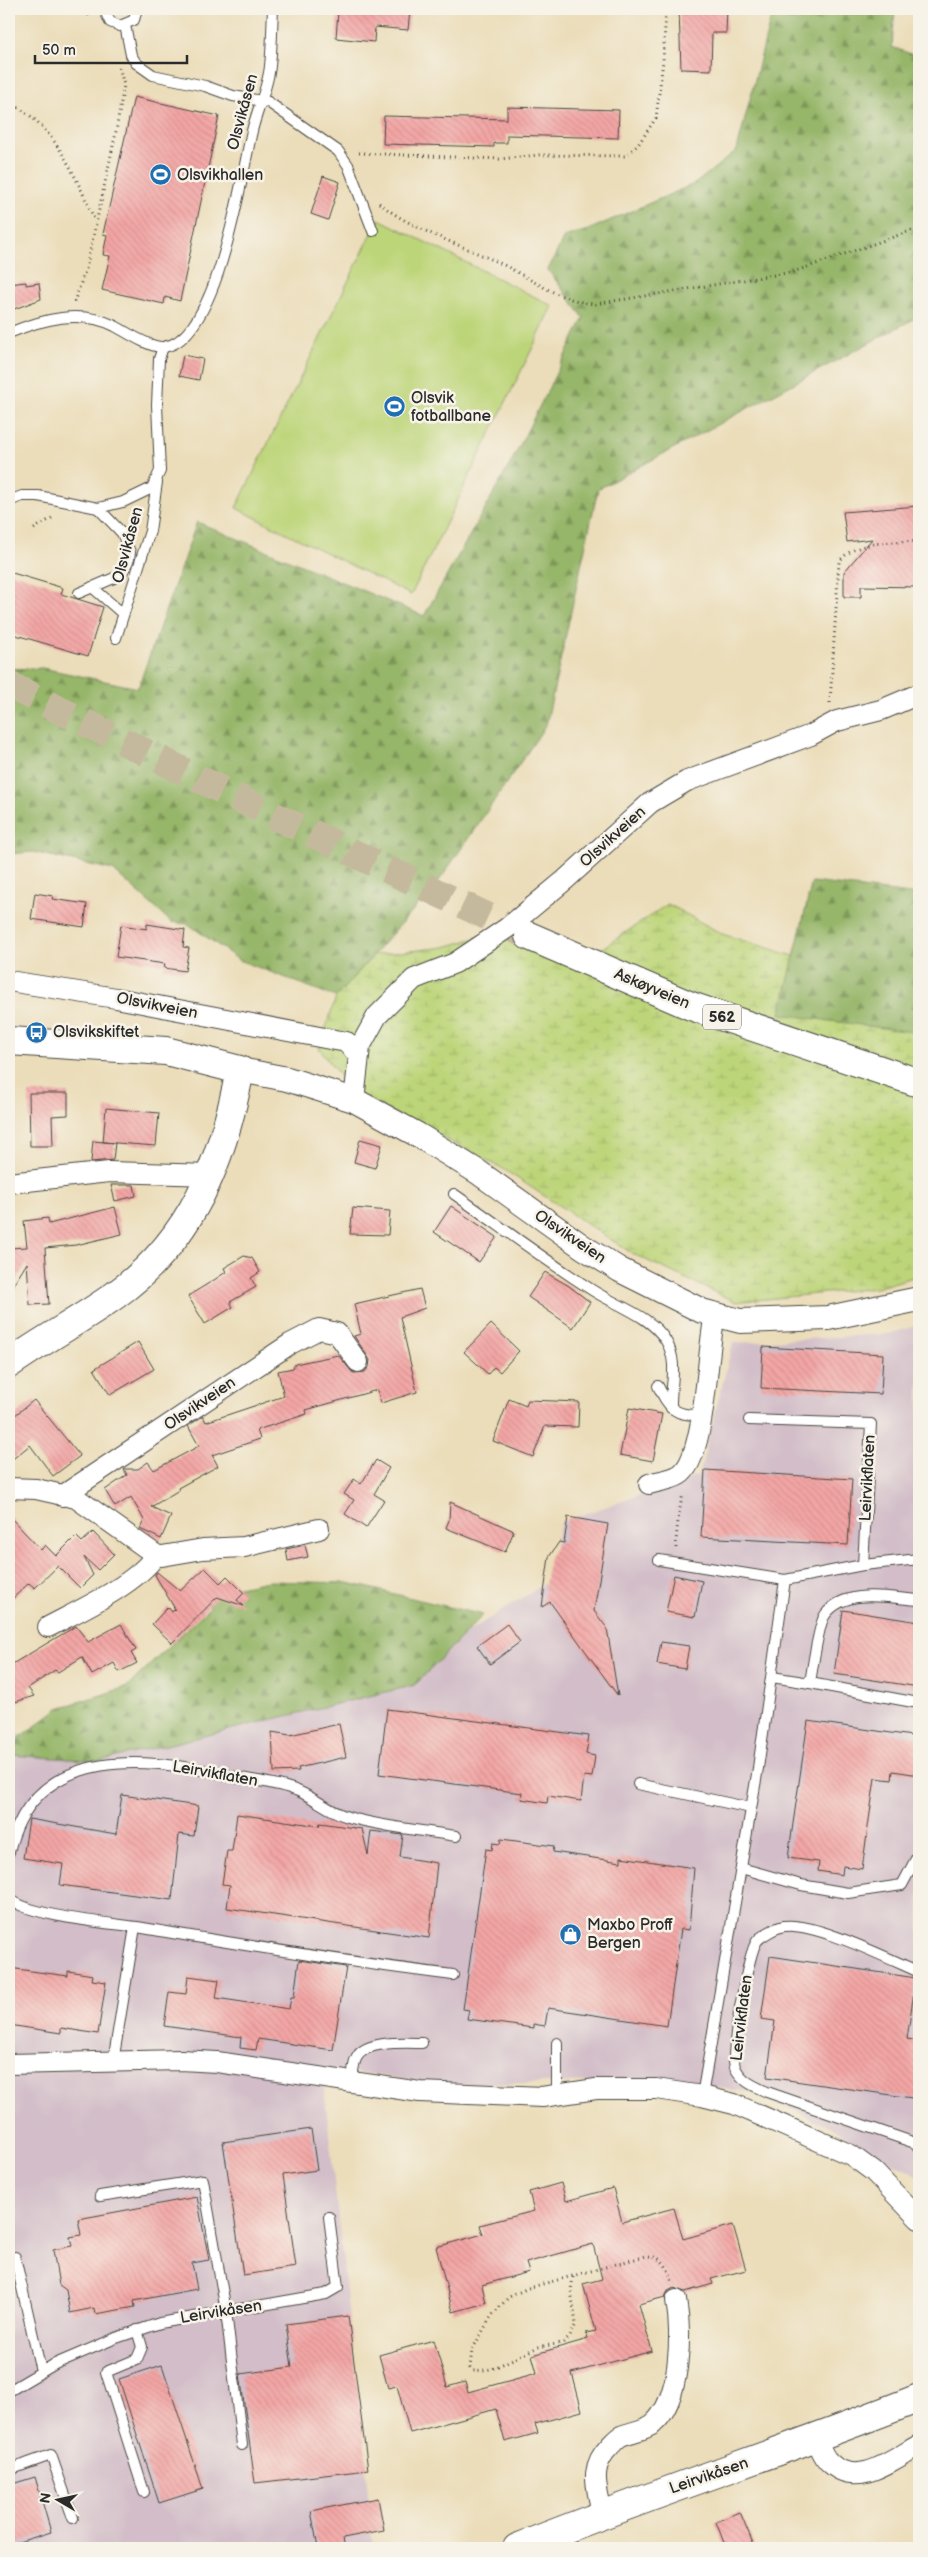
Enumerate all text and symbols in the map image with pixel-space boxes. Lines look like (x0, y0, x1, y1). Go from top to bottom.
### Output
scale bar (35, 32, 188, 64)
text: 50 m (42, 41, 76, 60)
street label: Olsvikåsen (224, 72, 262, 152)
sports icon: Olsvikhallen (149, 163, 173, 187)
place label: Olsvikhallen (177, 166, 263, 185)
place label: Olsvik fotballbane (411, 389, 491, 426)
sports icon: Olsvik fotballbane (383, 395, 407, 419)
street label: Olsvikåsen (109, 505, 147, 585)
street label: Olsvikveien (576, 802, 650, 872)
street label: Askøyveien (611, 965, 693, 1013)
street label: Olsvikveien (115, 989, 199, 1023)
road number: 562 (703, 1004, 741, 1030)
bus stop icon: Olsvikskiftet (25, 1020, 49, 1044)
place label: Olsvikskiftet (53, 1023, 139, 1042)
street label: Olsvikveien (531, 1206, 609, 1268)
street label: Olsvikveien (161, 1373, 239, 1435)
street label: Leirvikflaten (856, 1434, 880, 1522)
street label: Leirvikflaten (171, 1757, 259, 1791)
place label: Maxbo Proff Bergen (587, 1916, 673, 1953)
shop icon: Maxbo Proff Bergen (559, 1922, 583, 1946)
street label: Leirvikflaten (727, 1974, 757, 2062)
street label: Leirvikåsen (179, 2296, 263, 2328)
street label: Leirvikåsen (667, 2454, 751, 2498)
north arrow (32, 2474, 82, 2524)
text: N (36, 2492, 55, 2505)

